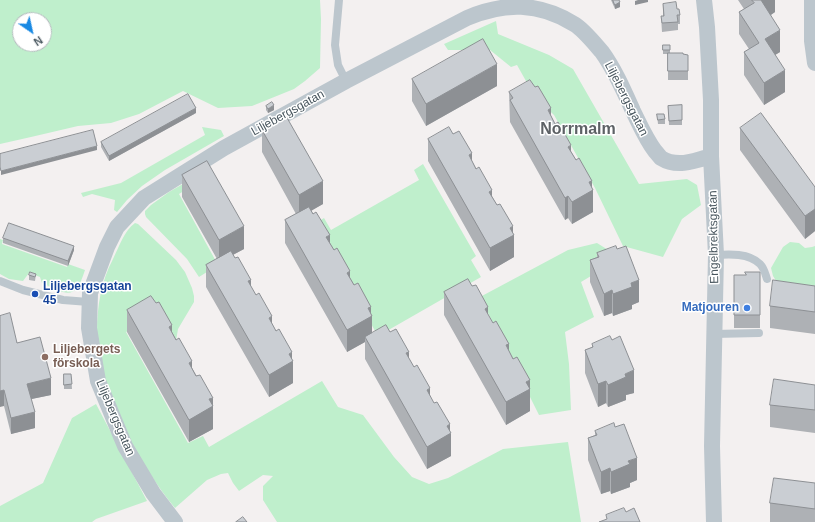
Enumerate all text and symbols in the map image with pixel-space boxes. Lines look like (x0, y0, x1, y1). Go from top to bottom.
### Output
north arrow (12, 12, 52, 52)
text: N (32, 34, 45, 48)
street label: Liljebergsgatan (601, 59, 651, 139)
street label: Liljebergsgatan (249, 87, 327, 139)
district label: Norrmalm (540, 120, 616, 140)
street label: Engelbrektsgatan (706, 190, 722, 284)
place label: Liljebergsgatan 45 (43, 280, 132, 308)
marker: Liljebergsgatan 45 (30, 289, 40, 299)
place label: Matjouren (682, 301, 739, 315)
marker: Matjouren (742, 303, 752, 313)
place label: Liljebergets förskola (53, 343, 120, 371)
marker: Liljebergets förskola (40, 352, 50, 362)
street label: Liljebergsgatan (92, 378, 138, 458)

